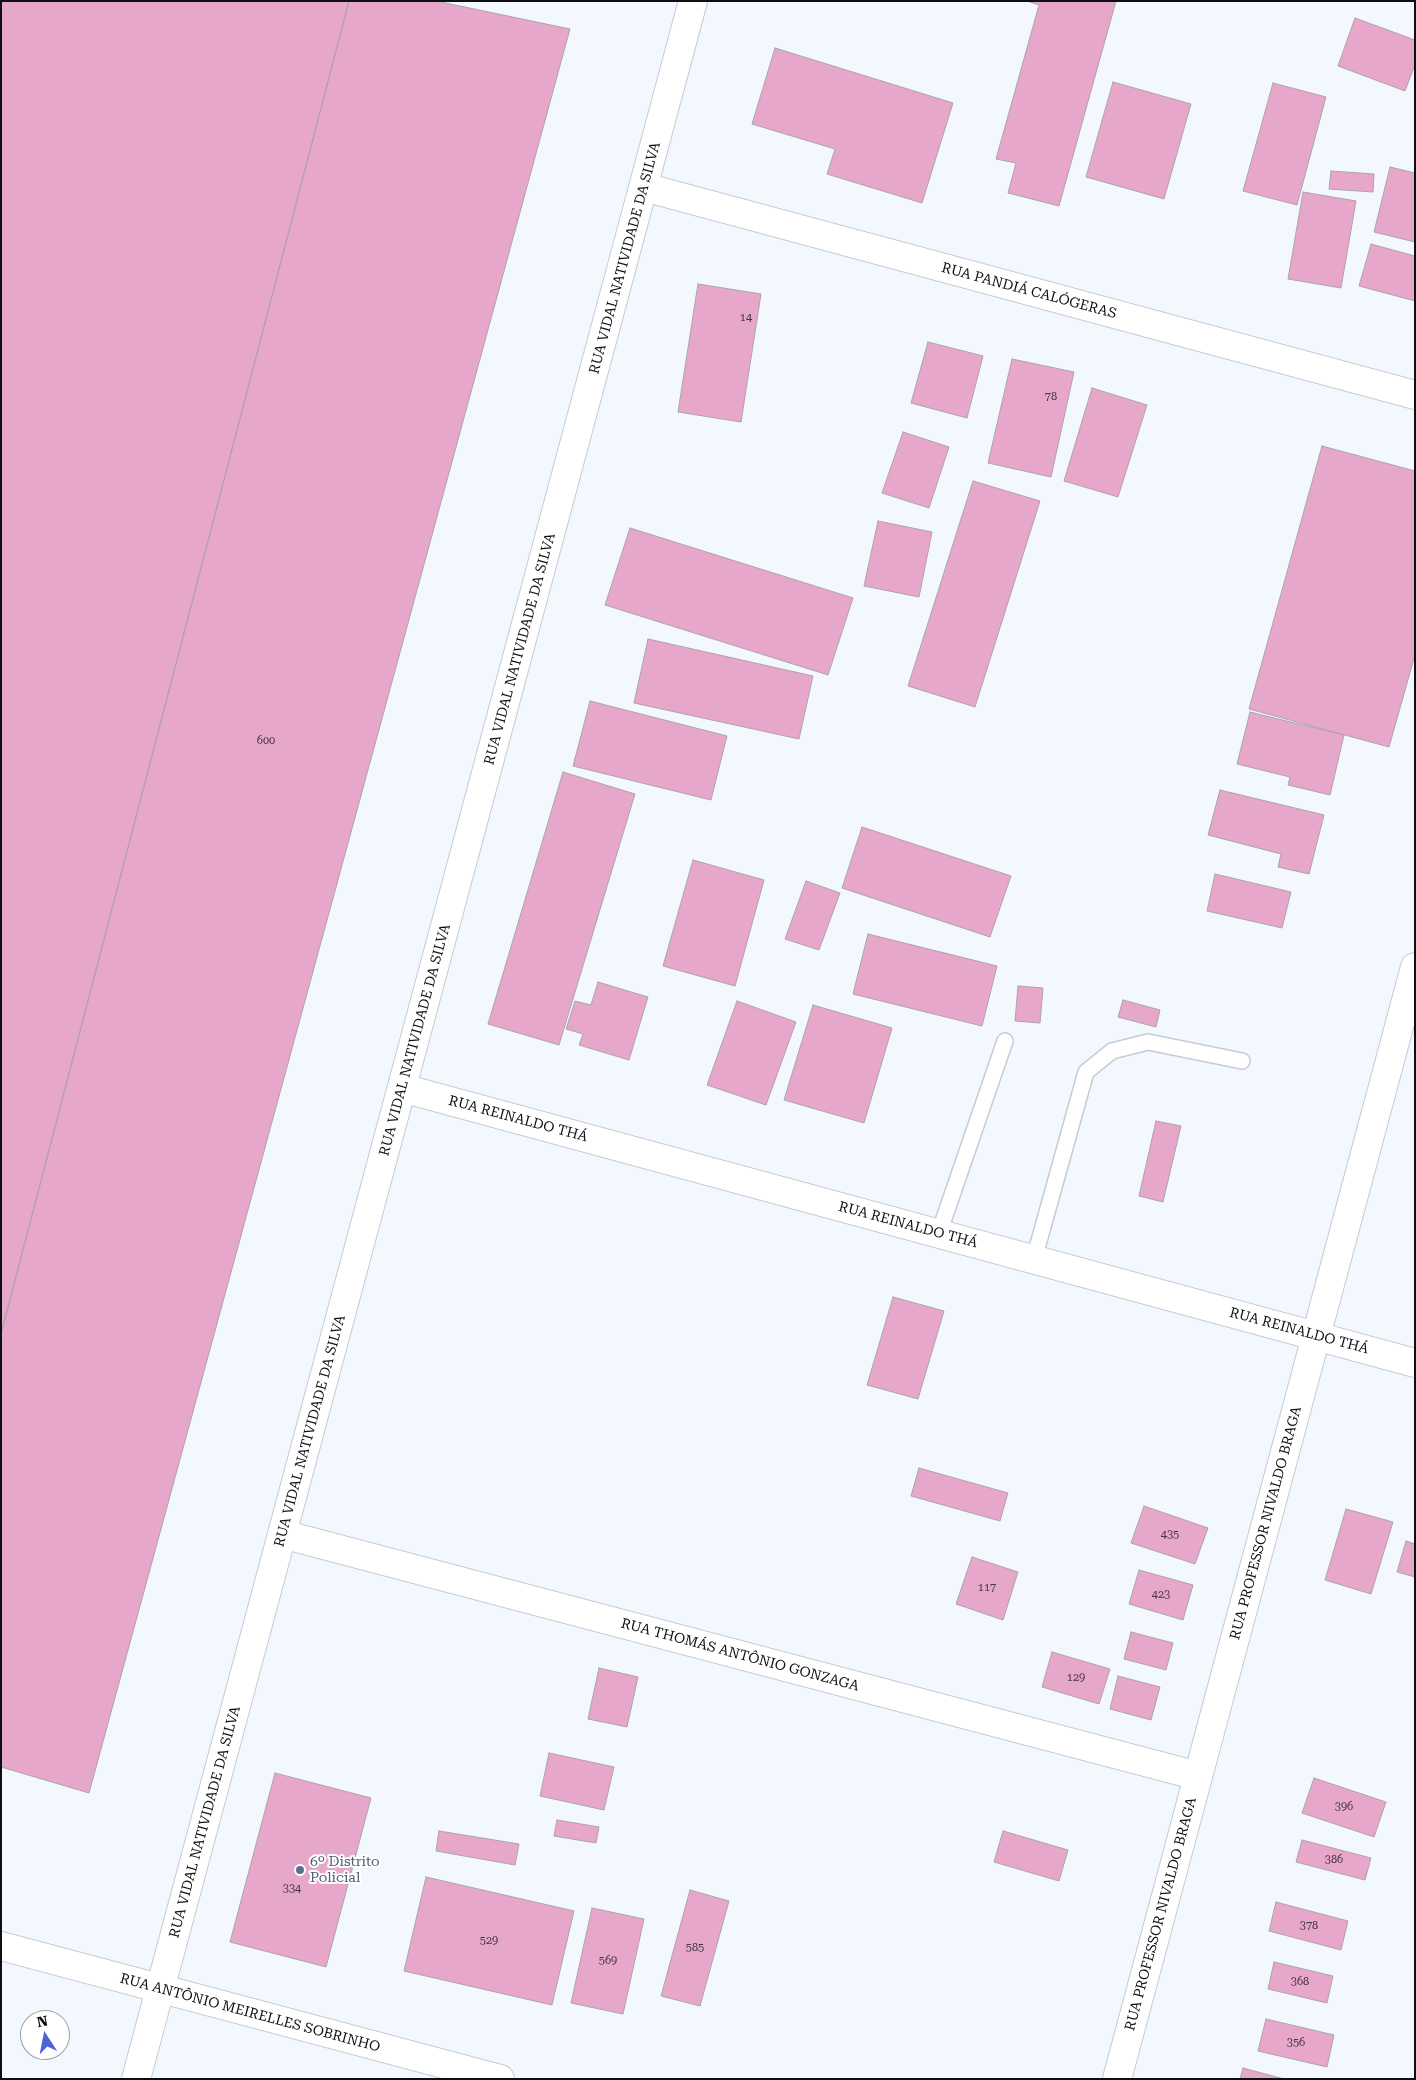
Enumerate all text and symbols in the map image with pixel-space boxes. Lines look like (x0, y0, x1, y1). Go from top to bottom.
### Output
street label: RUA VIDAL NATIVIDADE DA SILVA (586, 140, 664, 376)
street label: RUA PANDIÁ CALÓGERAS (940, 260, 1118, 322)
house number: 14 (740, 311, 752, 325)
house number: 78 (1045, 390, 1057, 404)
street label: RUA VIDAL NATIVIDADE DA SILVA (481, 531, 559, 767)
house number: 600 (257, 734, 275, 748)
street label: RUA VIDAL NATIVIDADE DA SILVA (376, 922, 454, 1158)
street label: RUA REINALDO THÁ (447, 1092, 589, 1146)
street label: RUA REINALDO THÁ (837, 1198, 979, 1252)
street label: RUA REINALDO THÁ (1228, 1304, 1370, 1358)
street label: RUA VIDAL NATIVIDADE DA SILVA (271, 1313, 349, 1549)
street label: RUA PROFESSOR NIVALDO BRAGA (1227, 1404, 1305, 1642)
house number: 435 (1161, 1528, 1179, 1542)
house number: 117 (978, 1581, 996, 1595)
house number: 423 (1152, 1588, 1170, 1602)
street label: RUA THOMÁS ANTÔNIO GONZAGA (619, 1615, 861, 1695)
house number: 129 (1067, 1671, 1085, 1685)
street label: RUA VIDAL NATIVIDADE DA SILVA (166, 1704, 244, 1940)
street label: RUA PROFESSOR NIVALDO BRAGA (1122, 1795, 1200, 2033)
house number: 396 (1335, 1800, 1353, 1814)
house number: 386 (1325, 1853, 1343, 1867)
place label: 6º Distrito Policial (310, 1854, 380, 1886)
marker: 6º Distrito Policial (294, 1864, 306, 1876)
house number: 334 (283, 1882, 301, 1896)
house number: 378 (1300, 1919, 1318, 1933)
house number: 529 (480, 1934, 498, 1948)
house number: 585 (686, 1941, 704, 1955)
house number: 569 (599, 1954, 617, 1968)
street label: RUA ANTÔNIO MEIRELLES SOBRINHO (118, 1970, 382, 2056)
house number: 368 (1291, 1975, 1309, 1989)
north arrow (20, 2010, 70, 2060)
text: N (36, 2012, 49, 2030)
house number: 356 (1287, 2036, 1305, 2050)

